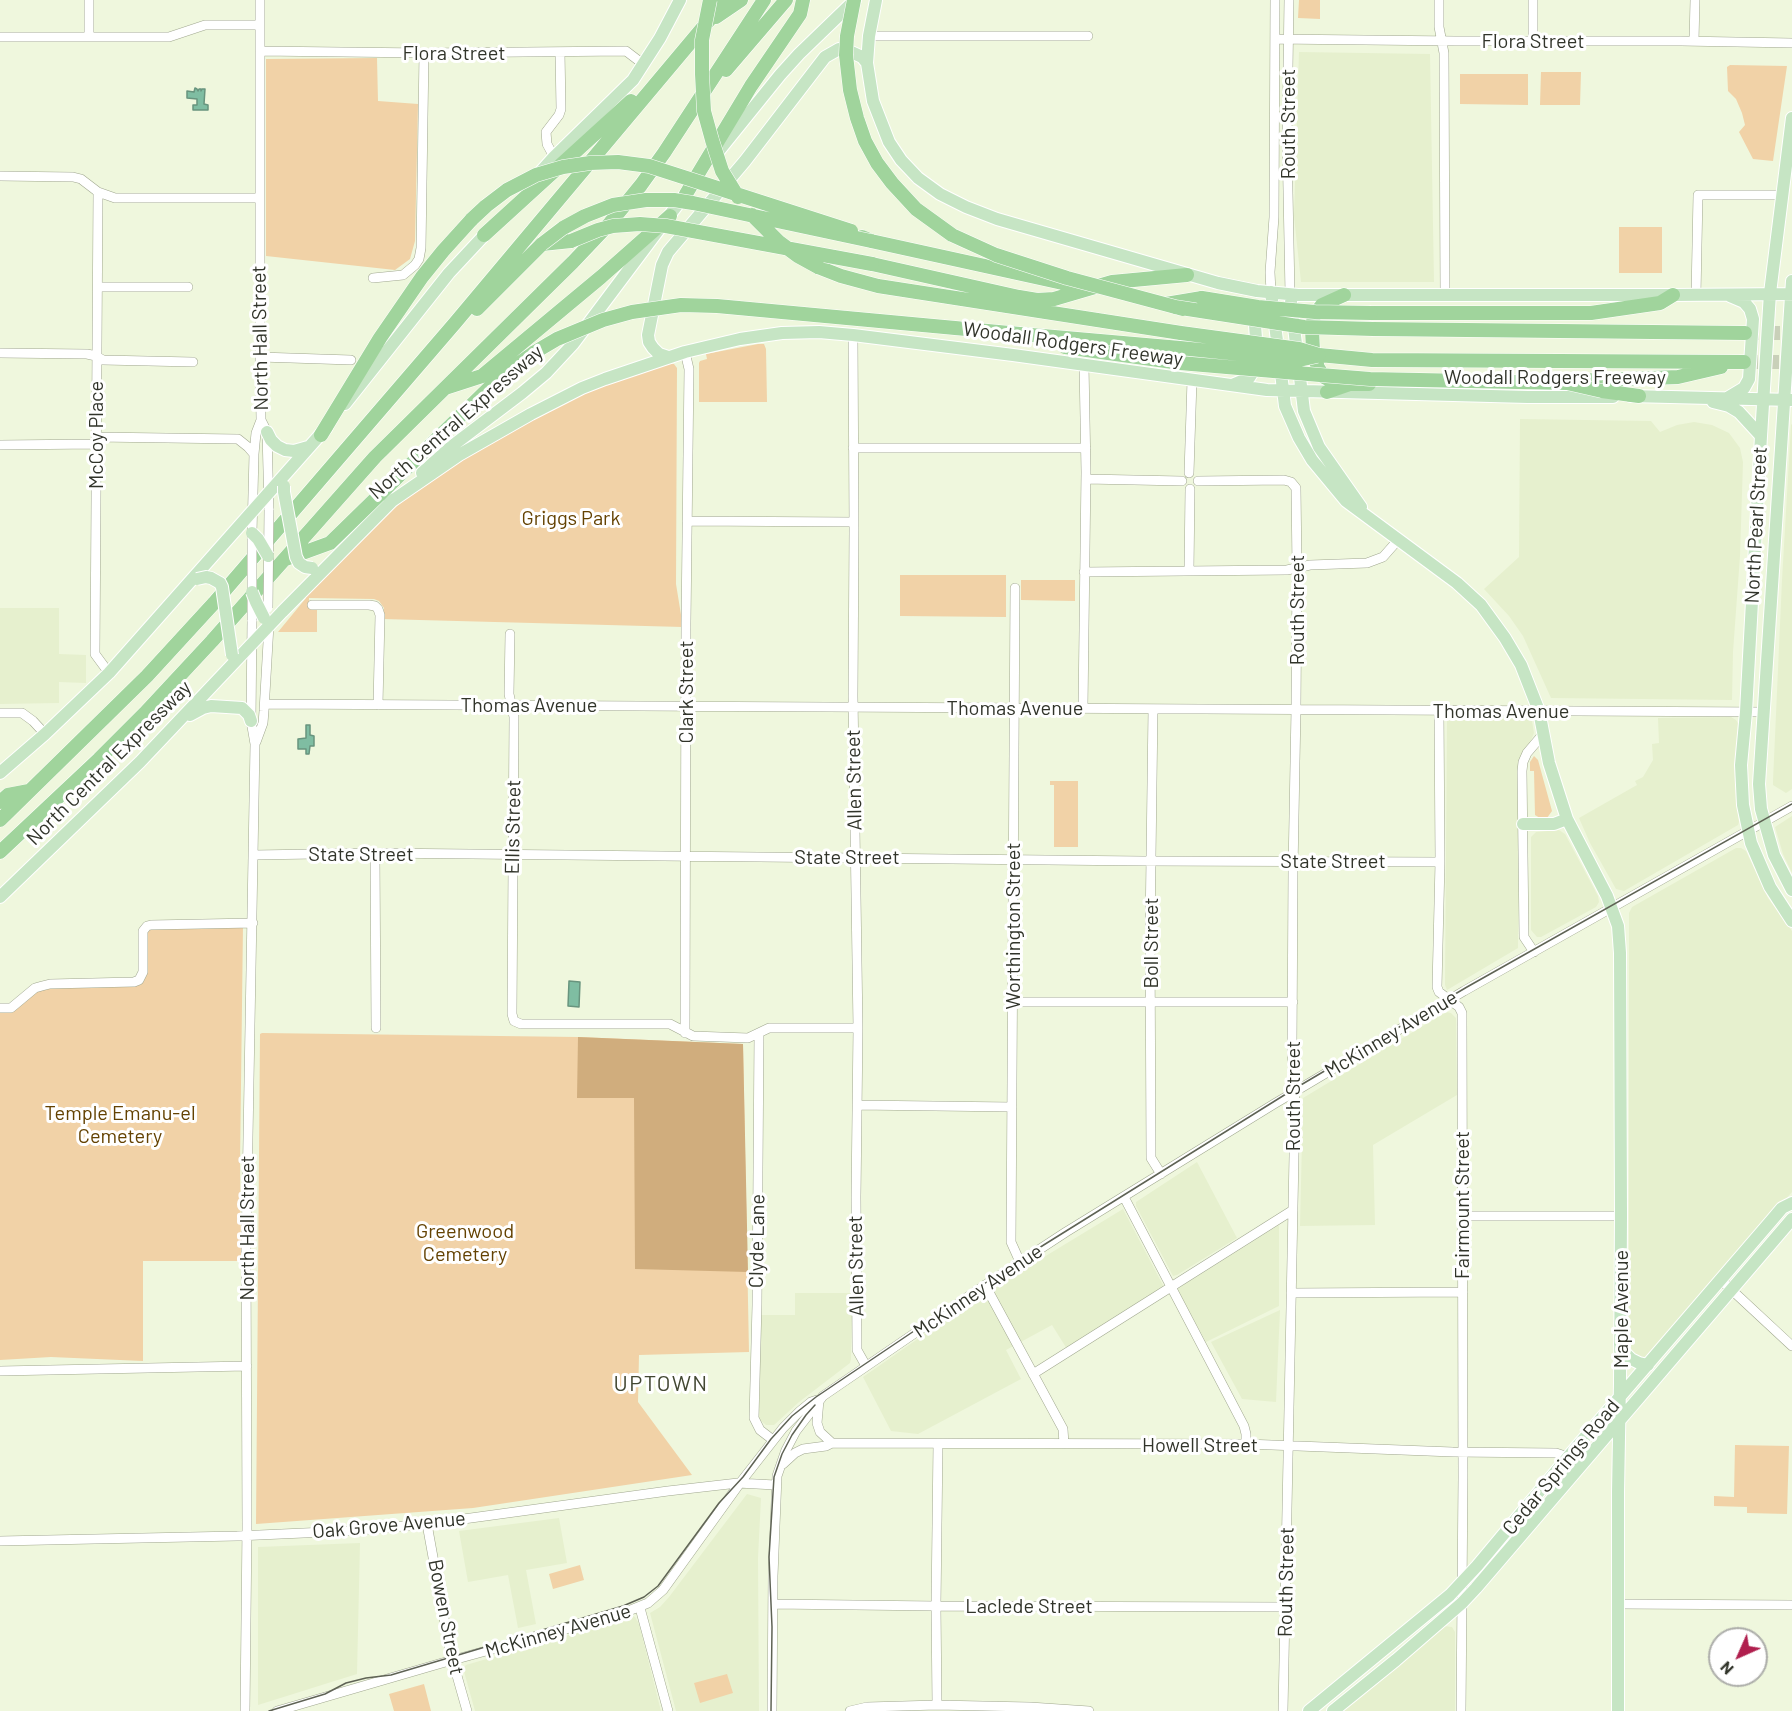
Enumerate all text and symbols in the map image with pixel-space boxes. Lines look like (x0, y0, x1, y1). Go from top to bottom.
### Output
street label: Flora Street (1482, 29, 1584, 53)
street label: Flora Street (403, 41, 505, 65)
street label: Routh Street (1276, 69, 1300, 179)
street label: North Hall Street (247, 265, 273, 411)
street label: Woodall Rodgers Freeway (962, 317, 1184, 371)
street label: North Central Expressway (364, 340, 548, 504)
street label: Woodall Rodgers Freeway (1444, 365, 1666, 389)
street label: McCoy Place (84, 381, 108, 489)
street label: North Pearl Street (1740, 446, 1772, 604)
park label: Griggs Park (522, 506, 620, 530)
street label: Routh Street (1285, 555, 1309, 665)
street label: Clark Street (674, 641, 698, 743)
street label: North Central Expressway (22, 676, 196, 850)
street label: Thomas Avenue (461, 693, 597, 717)
street label: Thomas Avenue (947, 696, 1083, 720)
street label: Thomas Avenue (1433, 699, 1569, 723)
street label: Allen Street (841, 729, 867, 831)
street label: Ellis Street (500, 779, 526, 875)
street label: State Street (308, 842, 414, 866)
street label: Worthington Street (1001, 843, 1025, 1009)
street label: State Street (794, 845, 900, 869)
street label: State Street (1280, 849, 1386, 873)
street label: Boll Street (1139, 897, 1163, 989)
street label: McKinney Avenue (1320, 985, 1462, 1083)
street label: Routh Street (1281, 1041, 1305, 1151)
park label: Temple Emanu-el Cemetery (45, 1101, 195, 1148)
street label: Fairmount Street (1450, 1131, 1474, 1279)
street label: North Hall Street (235, 1155, 259, 1301)
street label: Clyde Lane (744, 1194, 770, 1288)
street label: Allen Street (843, 1215, 869, 1317)
park label: Greenwood Cemetery (416, 1219, 514, 1266)
street label: McKinney Avenue (909, 1239, 1047, 1343)
street label: Maple Avenue (1609, 1250, 1633, 1368)
district label: UPTOWN (613, 1371, 709, 1397)
street label: Cedar Springs Road (1497, 1394, 1625, 1540)
street label: Howell Street (1142, 1433, 1258, 1457)
street label: Oak Grove Avenue (311, 1506, 467, 1544)
street label: Routh Street (1273, 1527, 1299, 1637)
street label: Bowen Street (423, 1557, 469, 1677)
street label: Laclede Street (965, 1594, 1093, 1618)
street label: McKinney Avenue (482, 1599, 634, 1663)
north arrow (1708, 1627, 1768, 1687)
text: N (1716, 1658, 1737, 1679)

